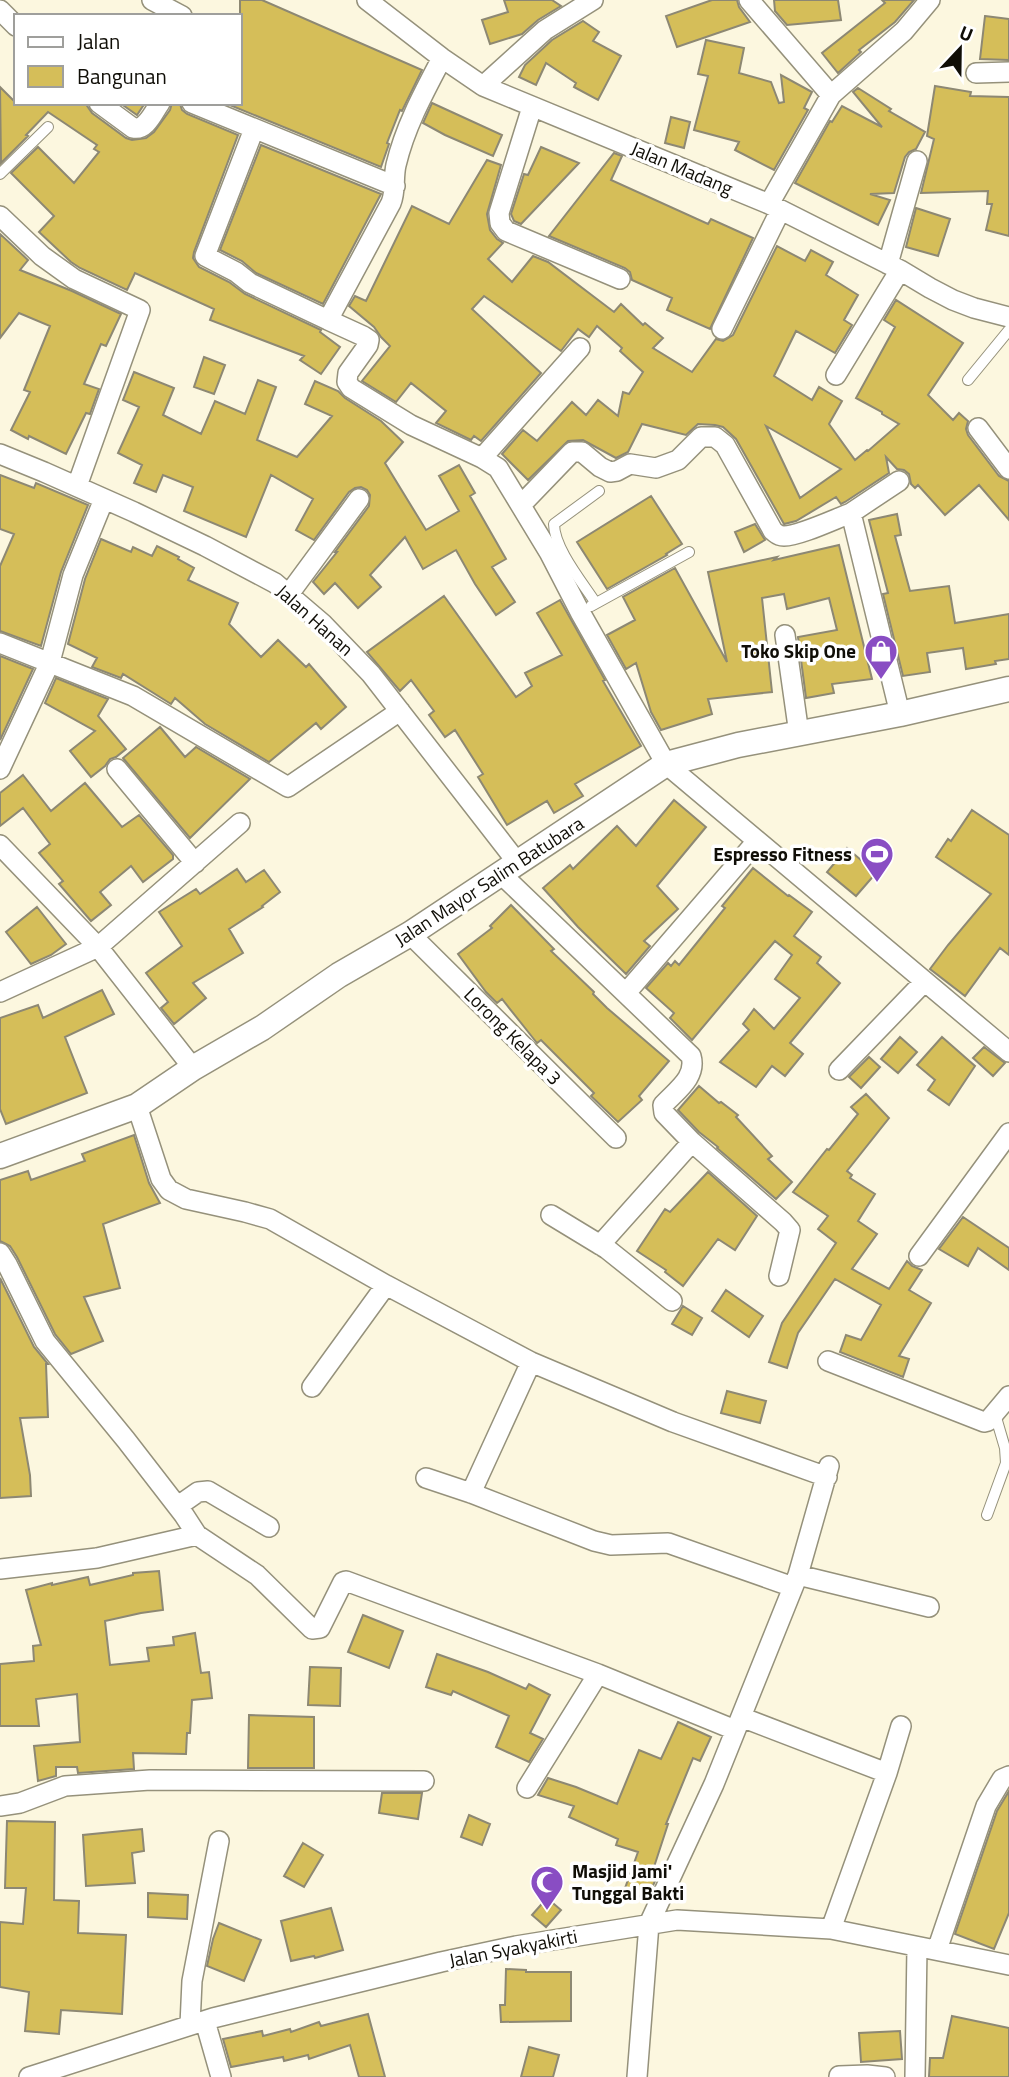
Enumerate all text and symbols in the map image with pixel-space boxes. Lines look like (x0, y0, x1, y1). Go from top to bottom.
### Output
legend (14, 14, 242, 105)
north arrow (925, 14, 995, 84)
text: U (955, 17, 978, 49)
text: Jalan (77, 25, 120, 57)
text: Bangunan (77, 60, 167, 92)
street label: Jalan Madang (627, 133, 738, 202)
street label: Jalan Hanan (270, 577, 361, 662)
shop icon: Toko Skip One (862, 632, 900, 681)
place label: Toko Skip One (741, 636, 856, 665)
street label: Jalan Mayor Salim Batubara (388, 808, 589, 953)
sports icon: Espresso Fitness (858, 835, 896, 884)
place label: Espresso Fitness (713, 839, 852, 868)
street label: Lorong Kelapa 3 (458, 980, 569, 1091)
place label: Masjid Jami' Tunggal Bakti (572, 1856, 684, 1907)
mosque icon: Masjid Jami' Tunggal Bakti (528, 1863, 566, 1912)
street label: Jalan Syakyakirti (446, 1921, 580, 1974)

